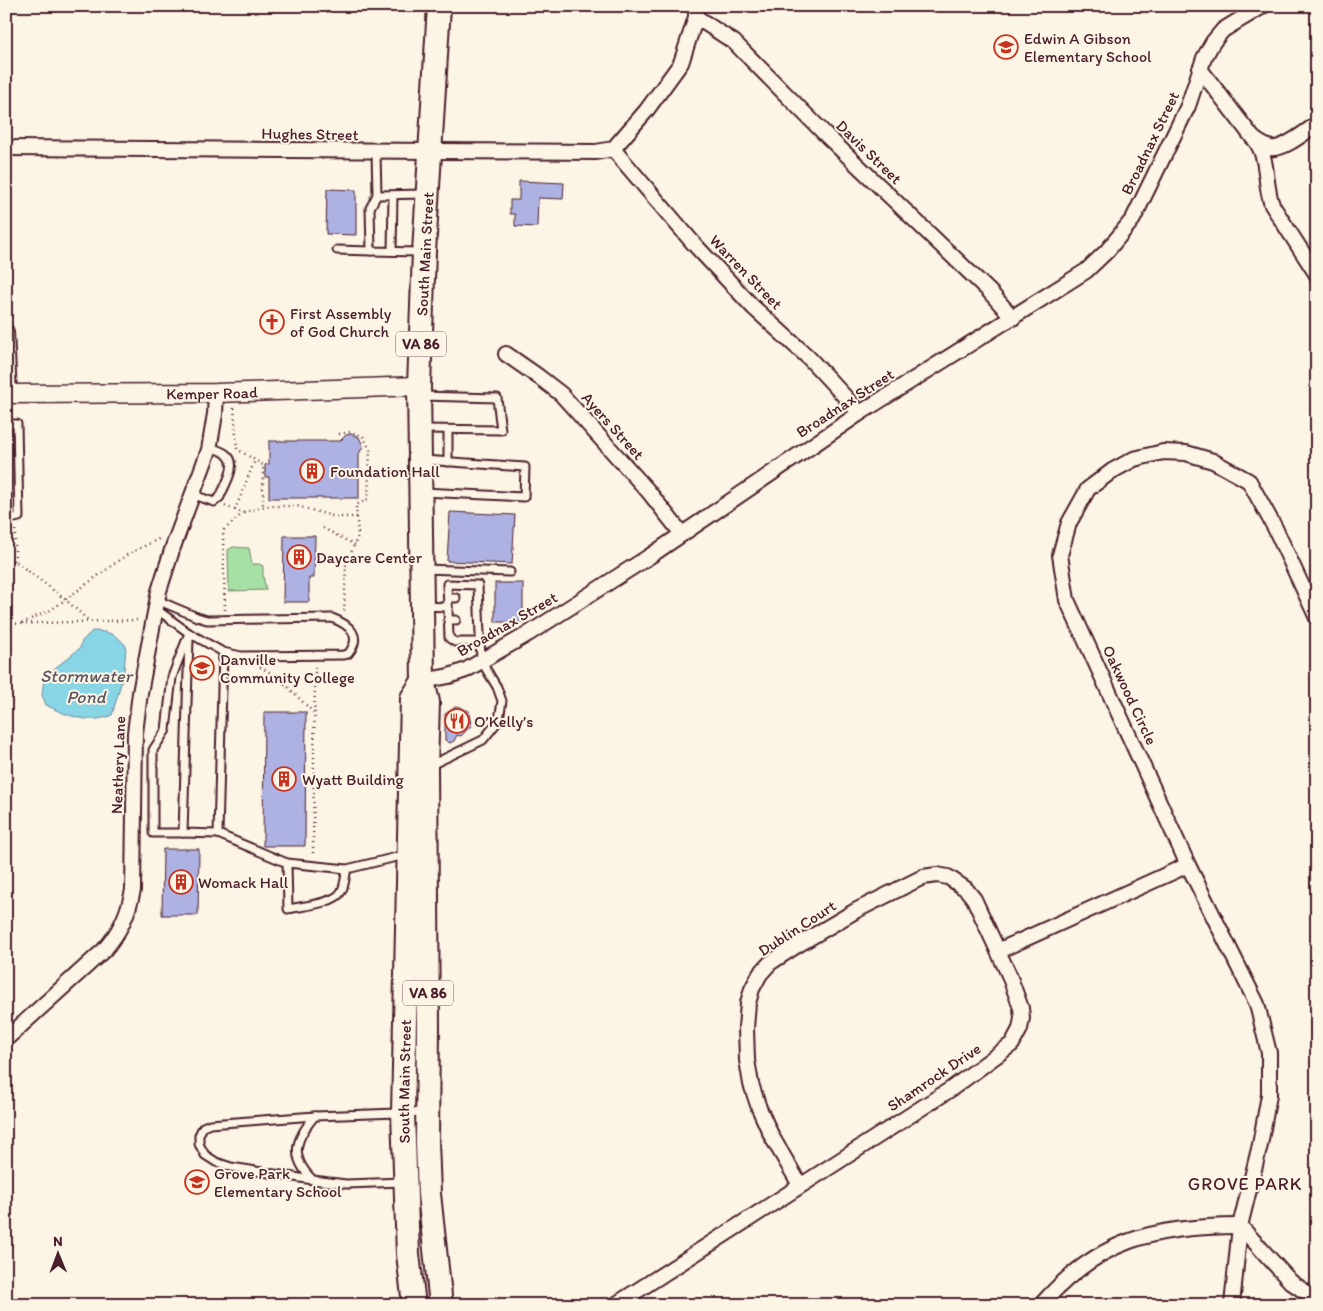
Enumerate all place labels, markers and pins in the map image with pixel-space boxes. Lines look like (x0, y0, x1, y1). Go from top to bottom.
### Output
place label: Edwin A Gibson Elementary School (1024, 29, 1152, 66)
school or university icon: Edwin A Gibson Elementary School (993, 34, 1019, 60)
place label: First Assembly of God Church (290, 304, 392, 341)
church icon: First Assembly of God Church (259, 309, 285, 335)
building icon: Foundation Hall (299, 458, 325, 484)
place label: Foundation Hall (330, 462, 440, 481)
building icon: Daycare Center (286, 544, 312, 570)
place label: Daycare Center (316, 548, 423, 567)
place label: Danville Community College (220, 650, 355, 687)
school or university icon: Danville Community College (189, 655, 215, 681)
restaurant icon: O’Kelly’s (444, 708, 470, 734)
place label: O’Kelly’s (474, 712, 533, 731)
building icon: Wyatt Building (271, 766, 297, 792)
place label: Wyatt Building (302, 770, 404, 789)
building icon: Womack Hall (168, 869, 194, 895)
place label: Womack Hall (198, 873, 289, 892)
place label: Grove Park Elementary School (214, 1164, 342, 1201)
school or university icon: Grove Park Elementary School (184, 1169, 210, 1195)

